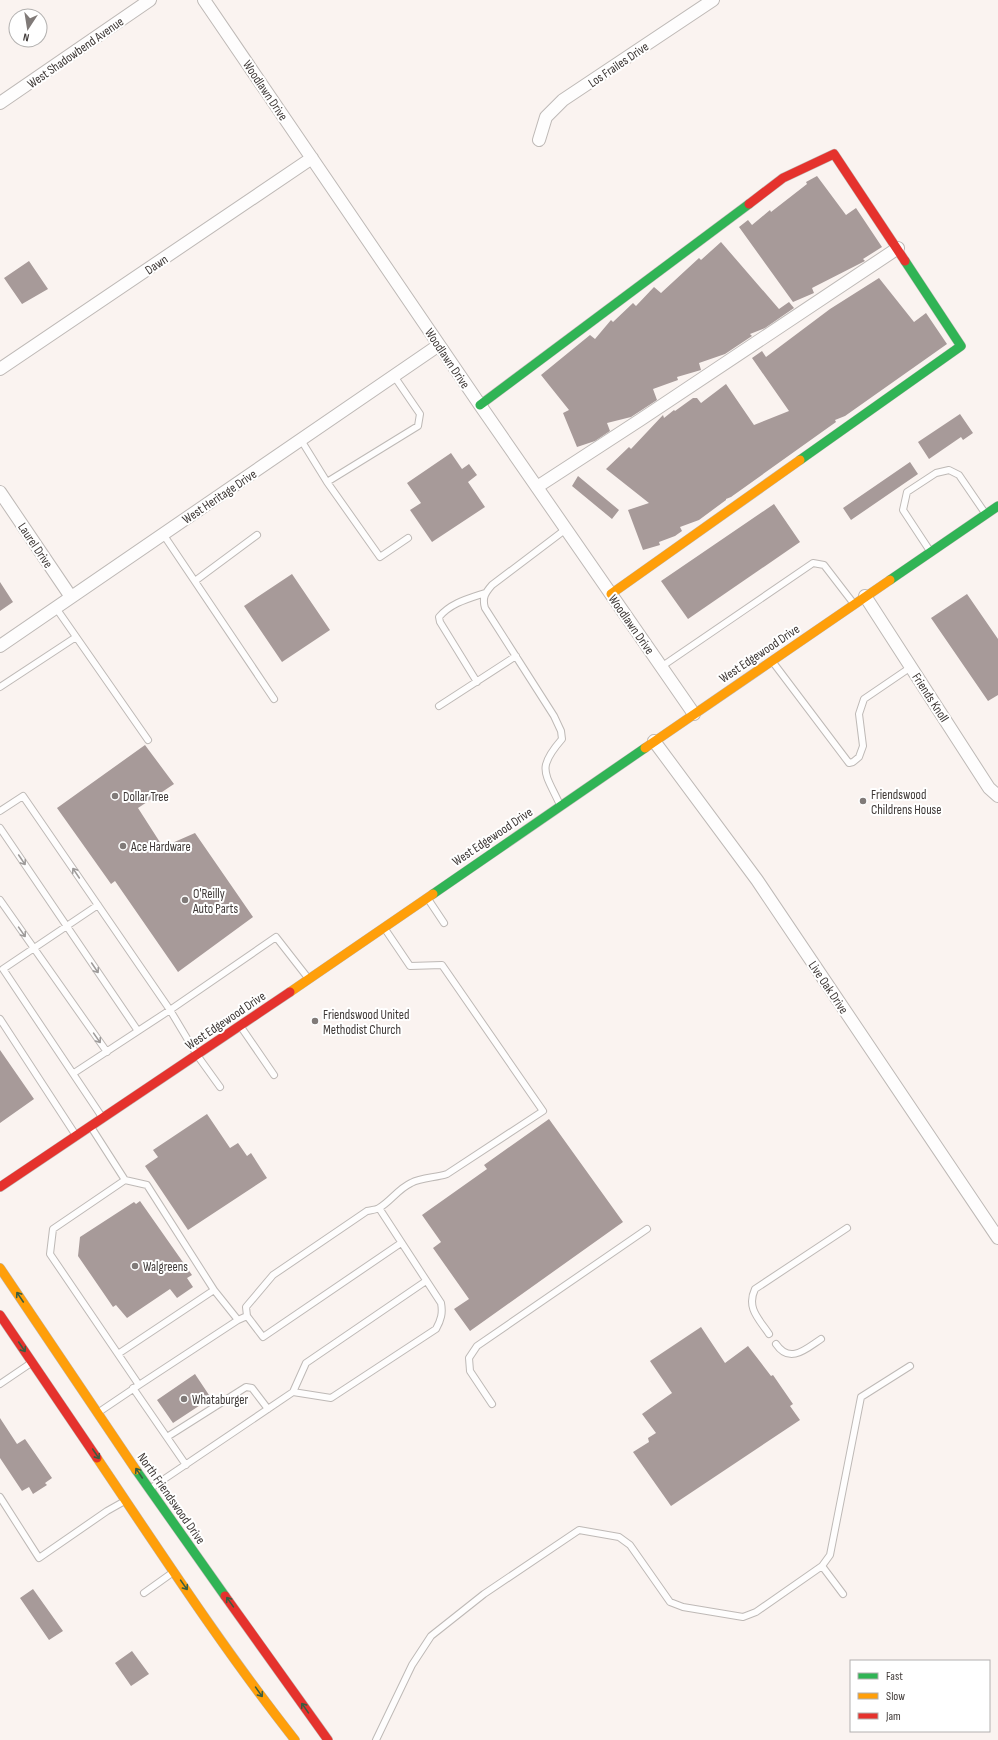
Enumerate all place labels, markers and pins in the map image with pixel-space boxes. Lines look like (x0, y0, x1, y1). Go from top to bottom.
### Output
place label: Friendswood Childrens House (871, 787, 942, 818)
place label: Dollar Tree (123, 789, 169, 805)
marker: Dollar Tree (110, 791, 120, 801)
marker: Friendswood Childrens House (858, 796, 868, 806)
place label: Ace Hardware (130, 839, 191, 855)
marker: Ace Hardware (118, 841, 128, 851)
place label: O'Reilly Auto Parts (192, 886, 238, 917)
marker: O'Reilly Auto Parts (180, 895, 190, 905)
place label: Friendswood United Methodist Church (323, 1007, 409, 1038)
marker: Friendswood United Methodist Church (310, 1016, 320, 1026)
place label: Walgreens (143, 1259, 188, 1275)
marker: Walgreens (130, 1261, 140, 1271)
place label: Whataburger (192, 1392, 249, 1408)
marker: Whataburger (179, 1394, 189, 1404)

